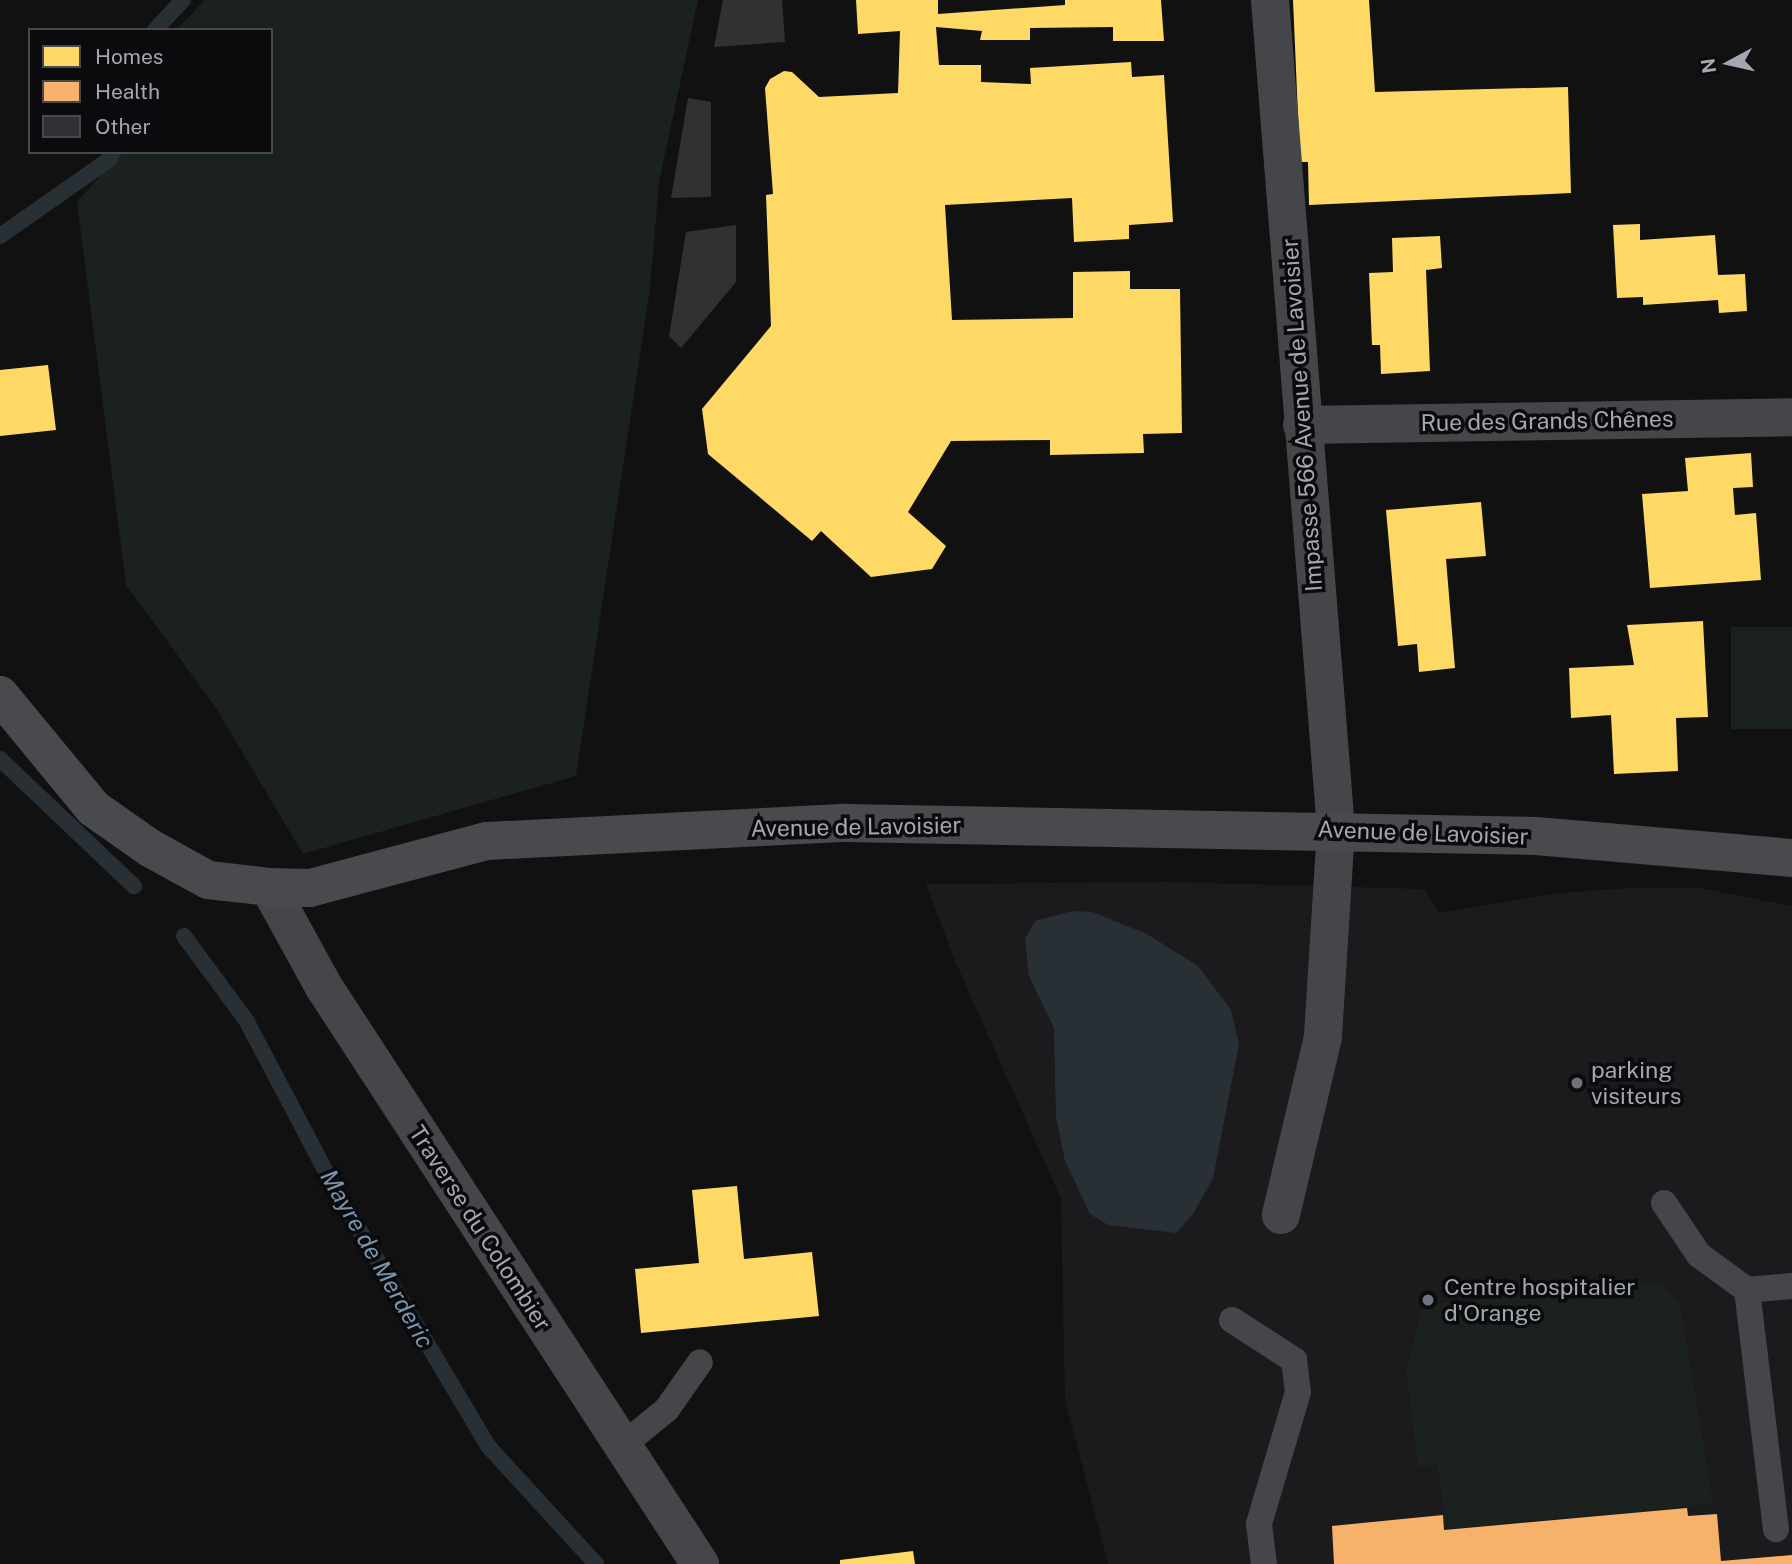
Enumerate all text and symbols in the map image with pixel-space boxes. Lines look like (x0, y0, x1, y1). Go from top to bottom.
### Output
legend (28, 28, 273, 154)
north arrow (1694, 28, 1764, 98)
text: Homes (95, 44, 163, 69)
text: N (1696, 57, 1720, 75)
text: Health (95, 79, 160, 104)
text: Other (95, 114, 151, 139)
street label: Impasse 566 Avenue de Lavoisier (1276, 237, 1328, 593)
street label: Rue des Grands Chênes (1420, 405, 1674, 437)
street label: Avenue de Lavoisier (750, 811, 962, 843)
street label: Avenue de Lavoisier (1317, 816, 1529, 850)
place label: parking visiteurs (1591, 1056, 1681, 1110)
marker: parking visiteurs (1569, 1075, 1585, 1091)
street label: Traverse du Colombier (403, 1120, 557, 1336)
water label: Mayre de Merderic (314, 1164, 440, 1354)
place label: Centre hospitalier d'Orange (1444, 1273, 1635, 1327)
marker: Centre hospitalier d'Orange (1418, 1290, 1438, 1310)

